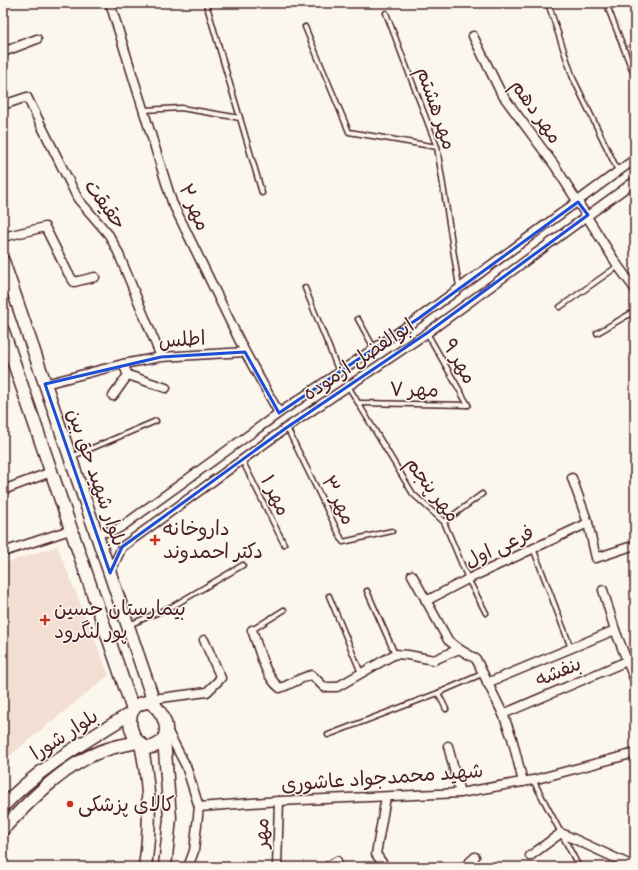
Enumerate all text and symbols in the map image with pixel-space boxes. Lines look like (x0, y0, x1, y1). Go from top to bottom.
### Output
street label: مهر هشتم (409, 63, 462, 154)
street label: مهر دهم (504, 74, 568, 150)
street label: حقیقت (79, 174, 132, 234)
street label: مهر ۲ (173, 180, 216, 235)
street label: ابوالفضل ازموده (298, 313, 419, 406)
street label: اطلس (158, 325, 206, 354)
street label: مهر ۹ (437, 334, 482, 388)
street label: مهر ۷ (389, 377, 439, 402)
street label: بلوار شهید حق بین (61, 405, 132, 549)
street label: مهر پنجم (398, 452, 465, 528)
street label: مهر ۱ (255, 471, 296, 520)
street label: مهر ۳ (316, 471, 361, 529)
place label: داروخانه دکتر احمدوند (163, 516, 263, 564)
street label: فرعی اول (461, 520, 538, 573)
marker: داروخانه دکتر احمدوند (150, 535, 160, 545)
place label: بیمارستان حسین پور لنگرود (54, 596, 186, 644)
marker: بیمارستان حسین پور لنگرود (39, 614, 51, 626)
street label: بنفشه (531, 651, 585, 692)
street label: بلوار شورا (26, 703, 103, 766)
street label: شهید محمدجواد عاشوری (280, 758, 484, 797)
place label: کالای پزشکی (78, 792, 175, 817)
marker: کالای پزشکی (65, 799, 75, 809)
street label: مهر (249, 818, 274, 850)

